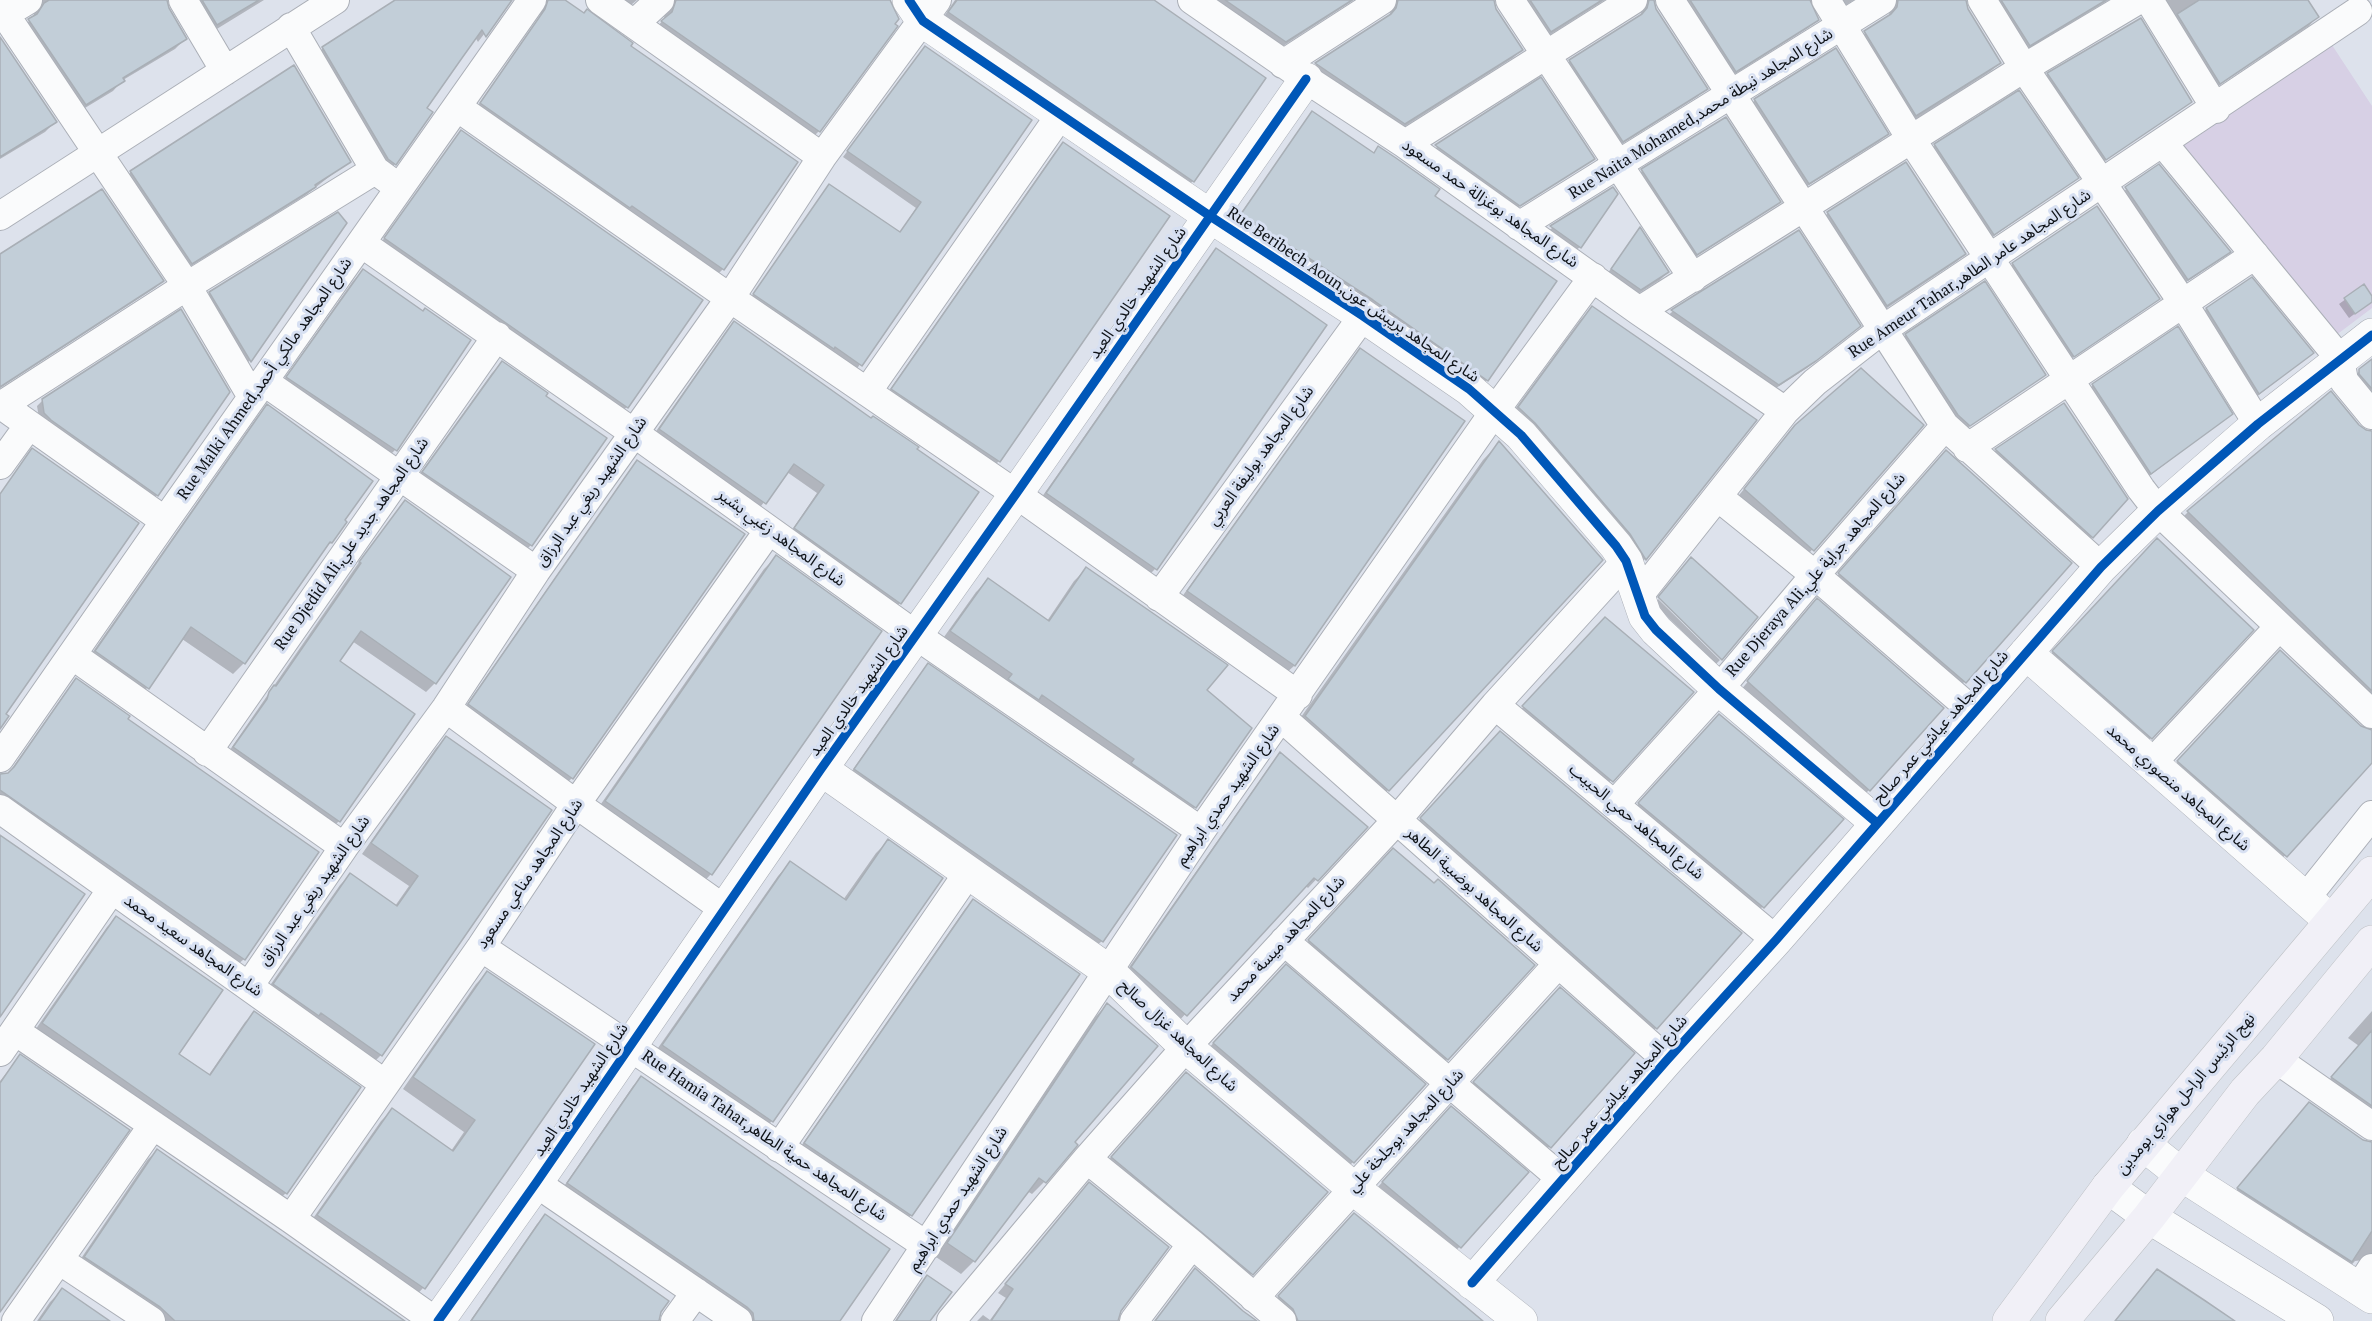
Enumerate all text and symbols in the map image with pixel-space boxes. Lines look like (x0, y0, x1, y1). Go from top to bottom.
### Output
street label: Rue Naita Mohamed,شارع المجاهد نيطة محمد (1565, 24, 1837, 204)
street label: شارع المجاهد بوغزالة حمد مسعود (1398, 136, 1582, 272)
street label: Rue Ameur Tahar,شارع المجاهد عامر الطاهر (1845, 186, 2095, 362)
street label: Rue Beribech Aoun,شارع المجاهد بريبش عون (1223, 203, 1483, 387)
street label: شارع الشهيد خالدي العيد (1085, 223, 1191, 363)
street label: Rue Malki Ahmed,شارع المجاهد مالكي أحمد (174, 254, 356, 504)
street label: شارع المجاهد بوليفة العربي (1204, 382, 1318, 530)
street label: شارع الشهيد ريغي عبد الرزاق (533, 413, 651, 571)
street label: Rue Djedid Ali,شارع المجاهد جديد علي (271, 434, 433, 654)
street label: Rue Djeraya Ali,شارع المجاهد جراية علي (1722, 469, 1910, 681)
street label: شارع المجاهد زغبي بشير (713, 485, 849, 591)
street label: شارع الشهيد خالدي العيد (805, 622, 913, 760)
street label: شارع المجاهد عياشي عمر صالح (1869, 646, 2013, 808)
street label: شارع الشهيد حمدي ابراهيم (1172, 721, 1284, 869)
street label: شارع المجاهد منصوري محمد (2102, 721, 2254, 855)
street label: شارع المجاهد حمي الحبيب (1565, 760, 1707, 884)
street label: شارع المجاهد مناعي مسعود (473, 795, 587, 953)
street label: شارع الشهيد ريغي عبد الرزاق (256, 812, 374, 970)
street label: شارع المجاهد بوضبية الطاهر (1402, 823, 1546, 957)
street label: شارع المجاهد ميسة محمد (1223, 872, 1349, 1006)
street label: شارع المجاهد سعيد محمد (120, 891, 266, 1001)
street label: شارع المجاهد غزال صالح (1115, 976, 1241, 1096)
street label: نهج الرئيس الراحل هواري بومدين (2113, 1009, 2259, 1179)
street label: شارع المجاهد عياشي عمر صالح (1548, 1011, 1692, 1173)
street label: شارع الشهيد خالدي العيد (529, 1020, 633, 1160)
street label: Rue Hamia Tahar,شارع المجاهد حمية الطاهر (638, 1047, 890, 1225)
street label: شارع المجاهد بوجلخة علي (1344, 1065, 1468, 1197)
street label: شارع الشهيد حمدي ابراهيم (904, 1123, 1012, 1275)

